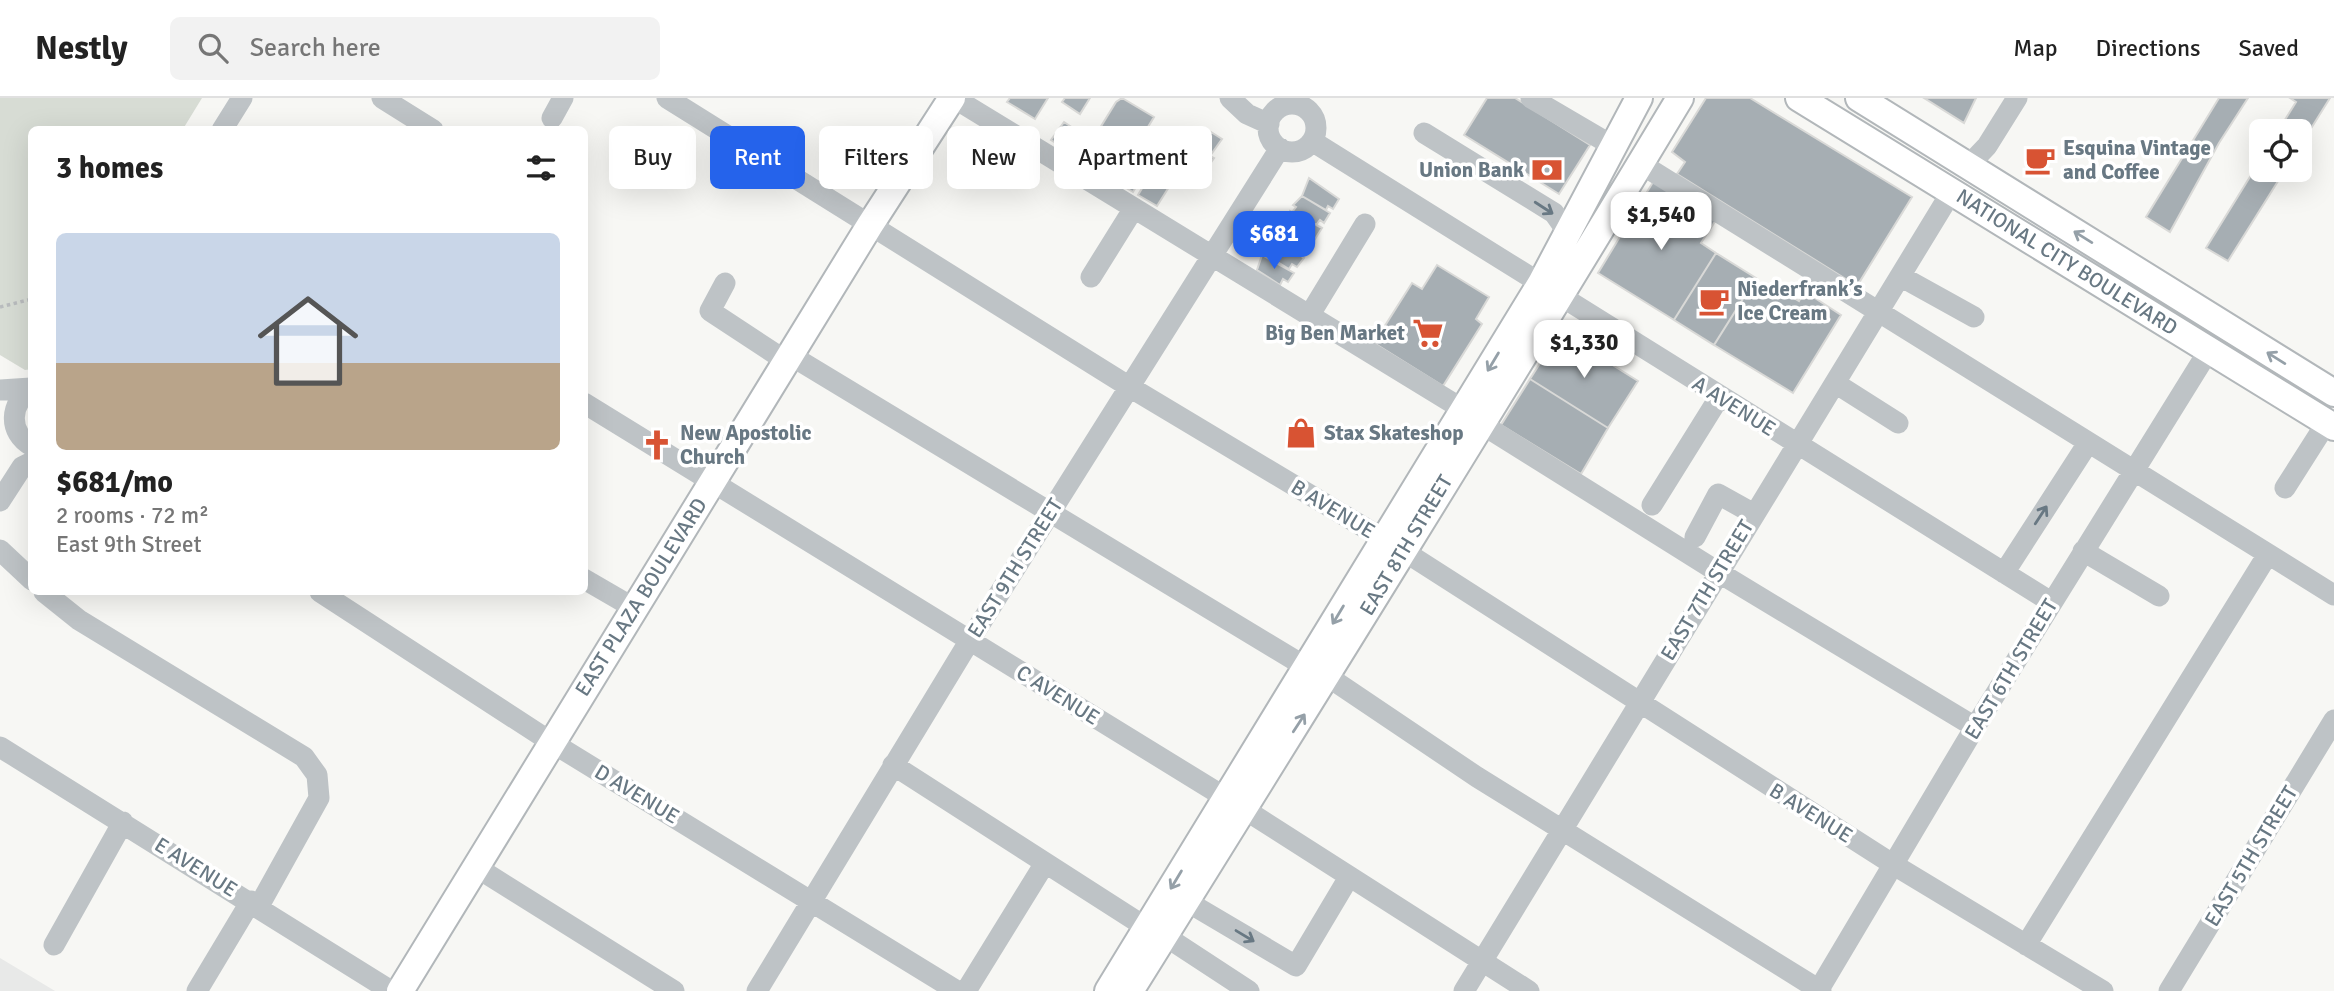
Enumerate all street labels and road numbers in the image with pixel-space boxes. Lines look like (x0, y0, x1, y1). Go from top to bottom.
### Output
street label: NATIONAL CITY BOULEVARD (1952, 183, 2182, 341)
street label: A AVENUE (1688, 370, 1780, 442)
street label: EAST 8TH STREET (1354, 469, 1459, 620)
street label: B AVENUE (1286, 474, 1380, 544)
street label: EAST PLAZA BOULEVARD (569, 493, 713, 701)
street label: EAST 9TH STREET (962, 493, 1069, 642)
street label: EAST 7TH STREET (1655, 514, 1760, 665)
street label: EAST 6TH STREET (1959, 593, 2064, 744)
street label: C AVENUE (1012, 659, 1104, 731)
street label: D AVENUE (590, 759, 684, 829)
street label: B AVENUE (1765, 777, 1857, 849)
street label: EAST 5TH STREET (2199, 780, 2304, 931)
street label: E AVENUE (150, 831, 242, 903)

